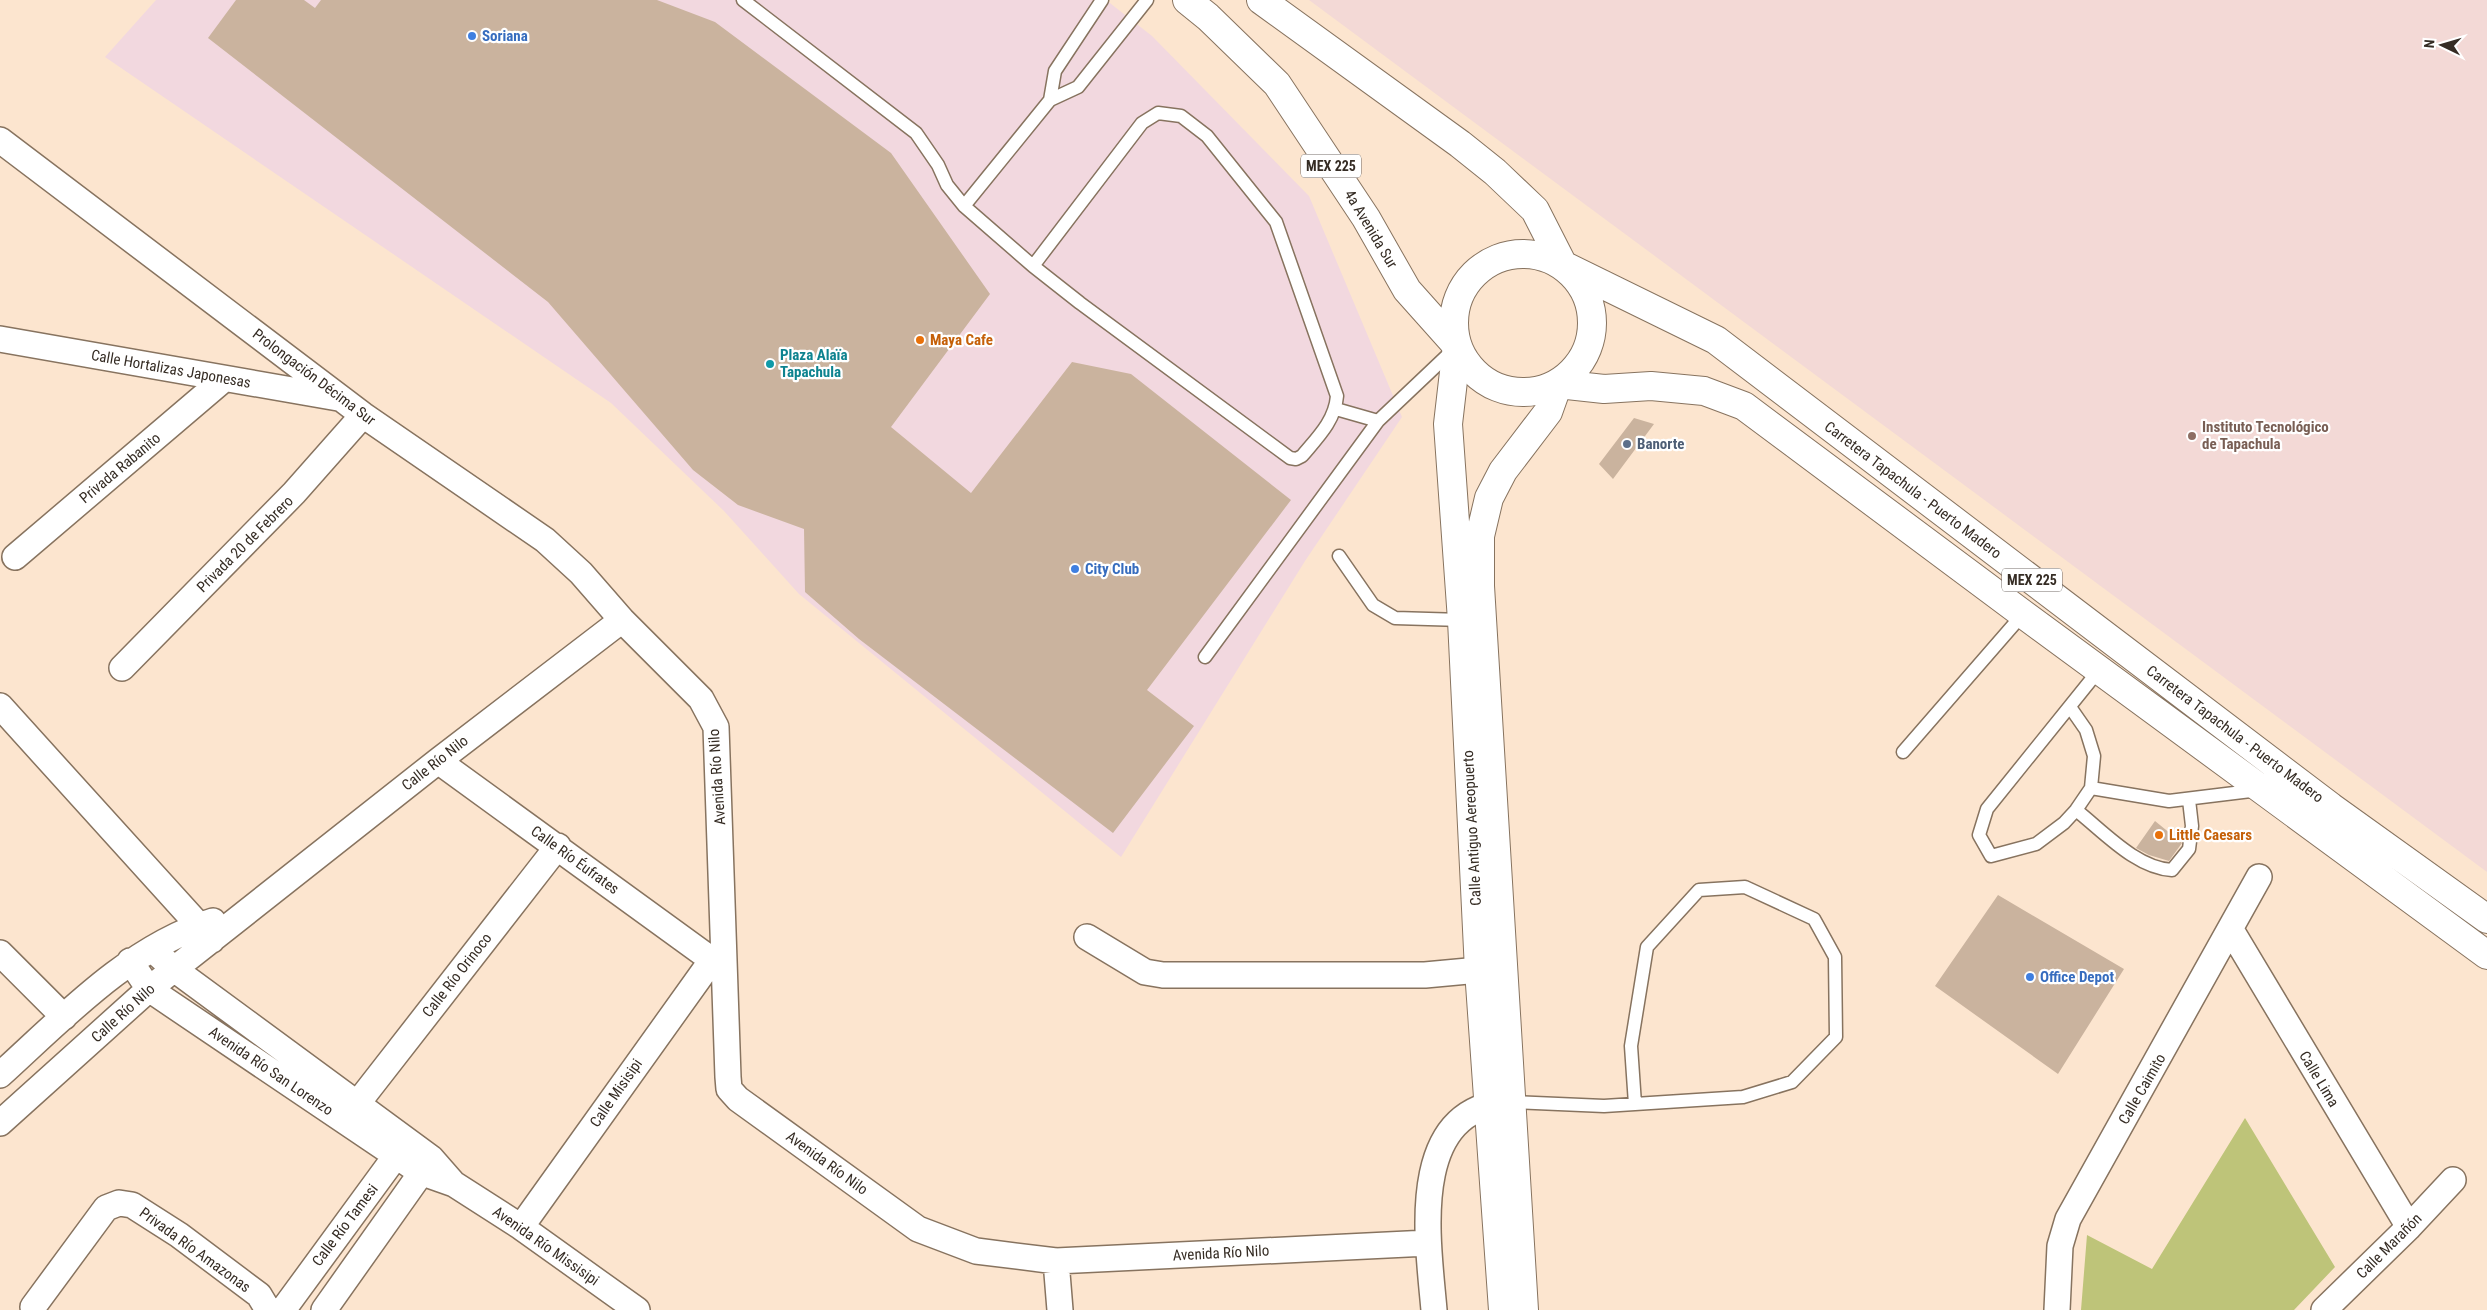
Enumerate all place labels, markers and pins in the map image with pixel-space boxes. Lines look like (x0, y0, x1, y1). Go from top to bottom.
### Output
place label: Soriana (482, 27, 528, 45)
marker: Soriana (466, 30, 478, 42)
place label: Maya Cafe (930, 331, 993, 349)
marker: Maya Cafe (914, 334, 926, 346)
place label: Plaza Alaïa Tapachula (780, 346, 847, 381)
marker: Plaza Alaïa Tapachula (764, 358, 776, 370)
place label: Instituto Tecnológico de Tapachula (2202, 418, 2329, 453)
marker: Instituto Tecnológico de Tapachula (2186, 430, 2198, 442)
place label: Banorte (1637, 435, 1684, 453)
marker: Banorte (1621, 438, 1633, 450)
place label: City Club (1085, 560, 1139, 578)
marker: City Club (1069, 563, 1081, 575)
place label: Little Caesars (2169, 826, 2252, 844)
marker: Little Caesars (2153, 829, 2165, 841)
place label: Office Depot (2040, 968, 2114, 986)
marker: Office Depot (2024, 971, 2036, 983)

